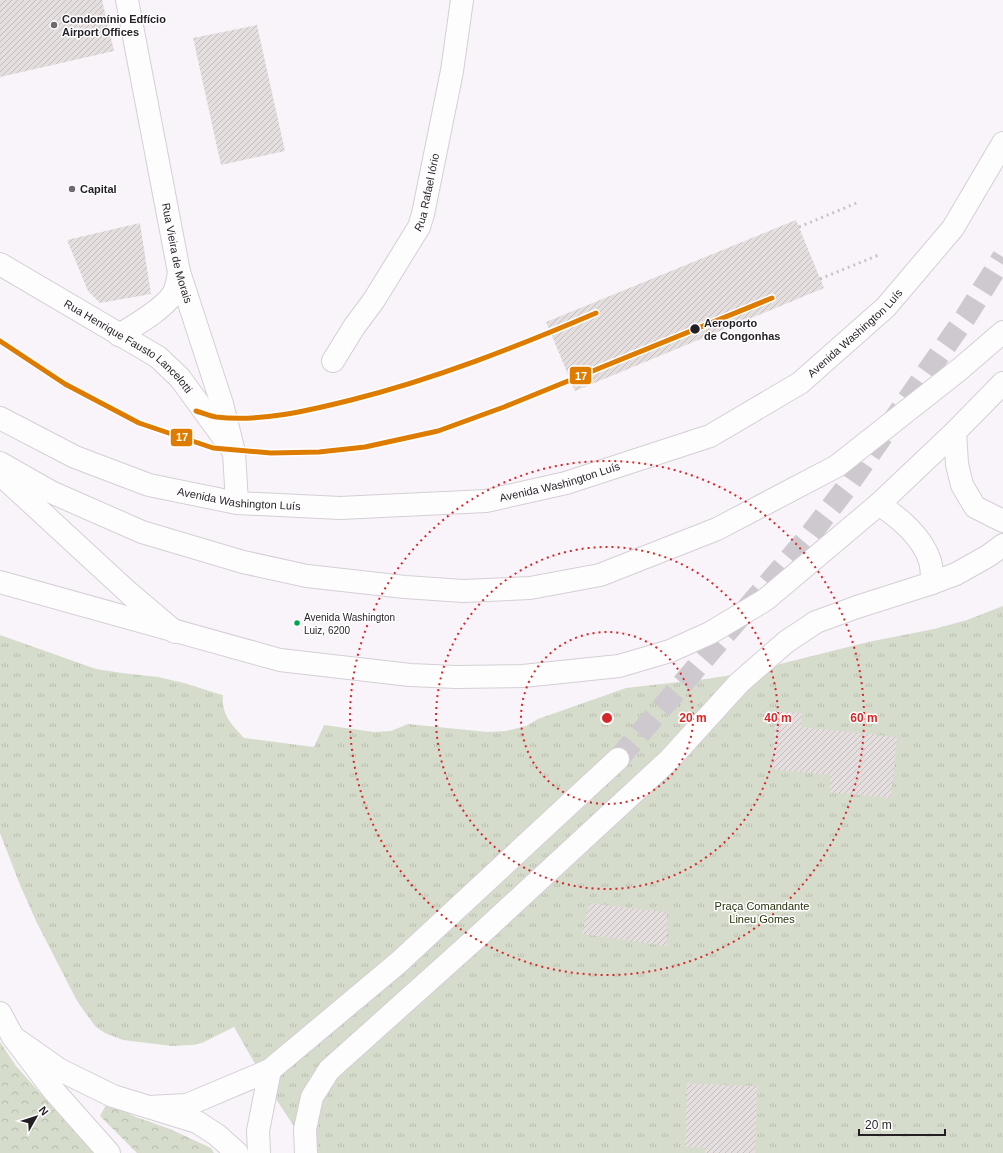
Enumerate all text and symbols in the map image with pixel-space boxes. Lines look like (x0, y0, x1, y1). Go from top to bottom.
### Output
place label: Condomínio Edfício Airport Offices (62, 13, 166, 38)
marker: Condomínio Edfício Airport Offices (49, 20, 59, 30)
street label: Rua Rafael Iório (412, 152, 441, 234)
place label: Capital (80, 183, 117, 195)
marker: Capital (67, 184, 77, 194)
street label: Rua Vieira de Morais (160, 202, 195, 305)
street label: Avenida Washington Luís (805, 286, 905, 379)
street label: Rua Henrique Fausto Lancelotti (62, 297, 195, 395)
place label: Aeroporto de Congonhas (704, 317, 780, 342)
marker: Aeroporto de Congonhas (688, 322, 702, 336)
line badge: 17 (569, 366, 592, 385)
text: 17 (575, 370, 587, 382)
line badge: 17 (170, 428, 193, 447)
text: 17 (176, 431, 188, 443)
street label: Avenida Washington Luís (498, 460, 622, 504)
street label: Avenida Washington Luís (176, 485, 301, 512)
place label: Avenida Washington Luiz, 6200 (304, 612, 395, 636)
marker: Avenida Washington Luiz, 6200 (292, 618, 302, 628)
centre of rings (600, 711, 614, 725)
text: 20 m (679, 711, 707, 725)
text: 40 m (764, 711, 792, 725)
text: 60 m (850, 711, 878, 725)
park label: Praça Comandante Lineu Gomes (715, 900, 809, 925)
north arrow (16, 1097, 56, 1137)
text: N (37, 1104, 51, 1118)
scale bar (859, 1111, 945, 1137)
text: 20 m (865, 1118, 892, 1132)

